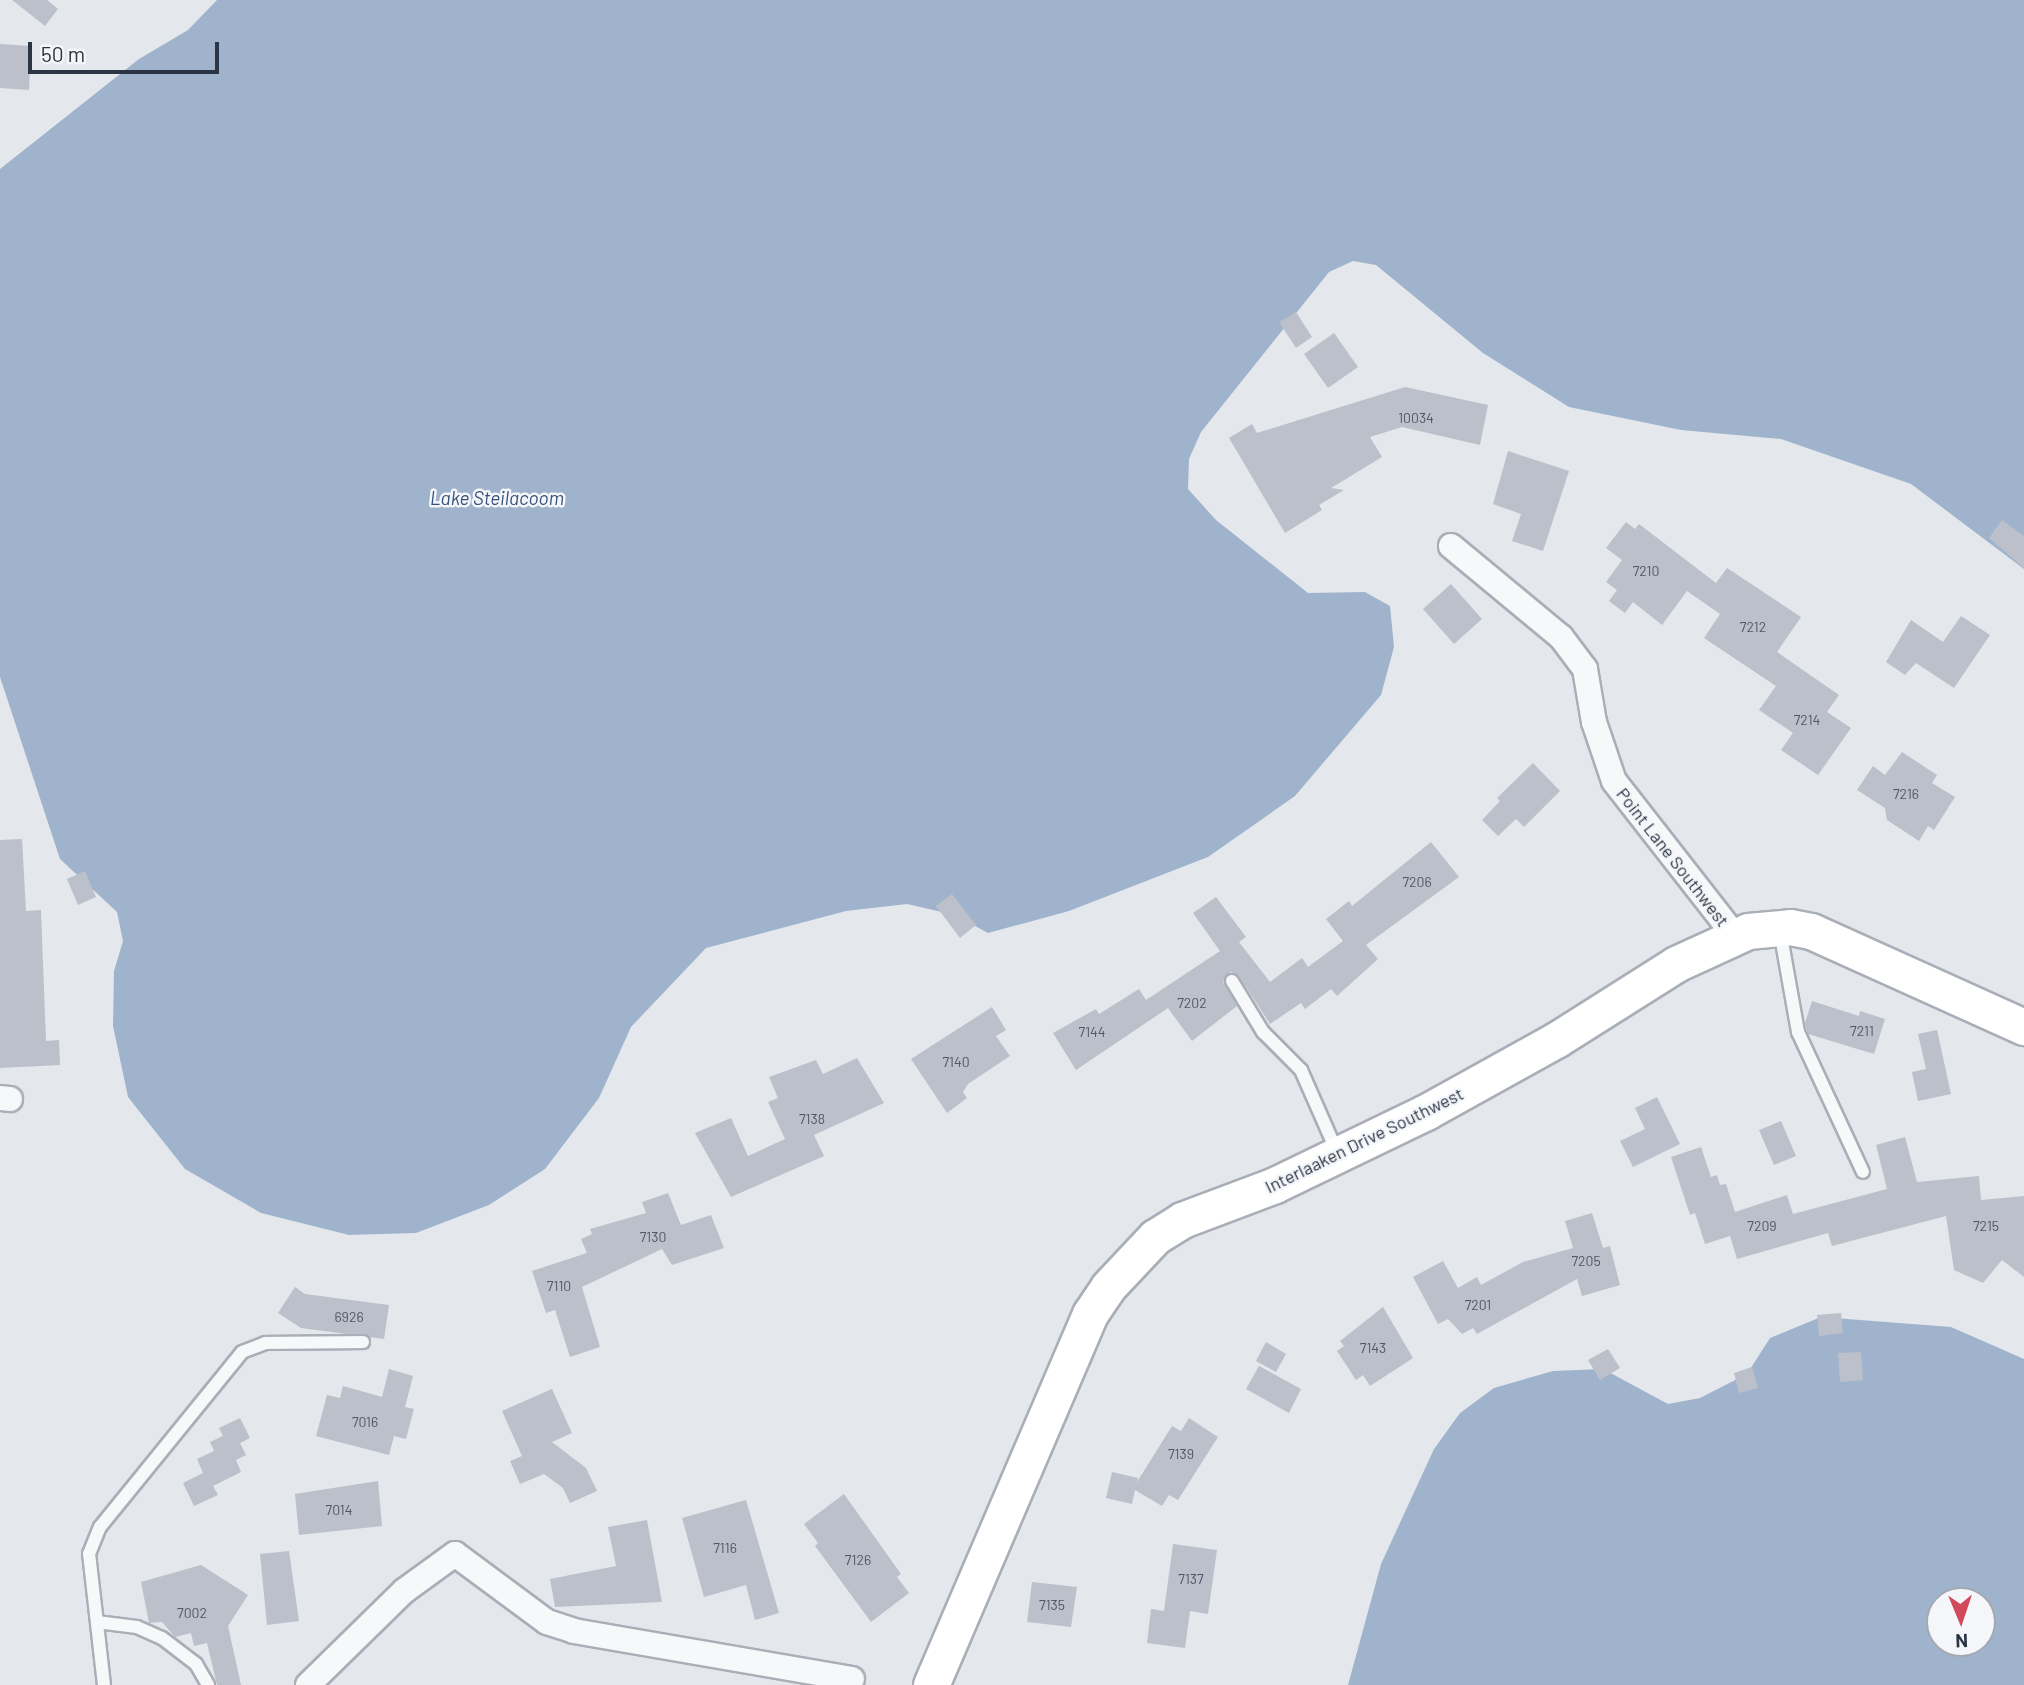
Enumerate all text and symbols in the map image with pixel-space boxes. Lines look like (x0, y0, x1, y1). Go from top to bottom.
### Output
scale bar (32, 28, 222, 72)
text: 50 m (41, 41, 85, 66)
house number: 10034 (1398, 410, 1434, 426)
water label: Lake Steilacoom (430, 487, 564, 509)
house number: 7210 (1633, 563, 1659, 579)
house number: 7212 (1740, 619, 1766, 635)
house number: 7214 (1794, 712, 1820, 728)
street label: Point Lane Southwest (1612, 783, 1734, 931)
house number: 7216 (1893, 786, 1919, 802)
house number: 7206 (1402, 874, 1432, 890)
house number: 7202 (1177, 995, 1207, 1011)
house number: 7211 (1850, 1023, 1874, 1039)
house number: 7144 (1079, 1024, 1105, 1040)
house number: 7140 (942, 1054, 970, 1070)
street label: Interlaaken Drive Southwest (1261, 1083, 1467, 1197)
house number: 7138 (799, 1111, 825, 1127)
house number: 7209 (1747, 1218, 1777, 1234)
house number: 7215 (1973, 1218, 1999, 1234)
house number: 7130 (640, 1229, 666, 1245)
house number: 7205 (1571, 1253, 1601, 1269)
house number: 7110 (547, 1278, 571, 1294)
house number: 7201 (1465, 1297, 1491, 1313)
house number: 6926 (334, 1309, 364, 1325)
house number: 7143 (1360, 1340, 1386, 1356)
house number: 7016 (352, 1414, 378, 1430)
house number: 7139 (1168, 1446, 1194, 1462)
house number: 7014 (326, 1502, 352, 1518)
house number: 7116 (713, 1540, 737, 1556)
house number: 7126 (845, 1552, 871, 1568)
house number: 7137 (1178, 1571, 1204, 1587)
north arrow (1926, 1587, 1996, 1657)
house number: 7135 (1039, 1597, 1065, 1613)
house number: 7002 (177, 1605, 207, 1621)
text: N (1955, 1630, 1968, 1653)

